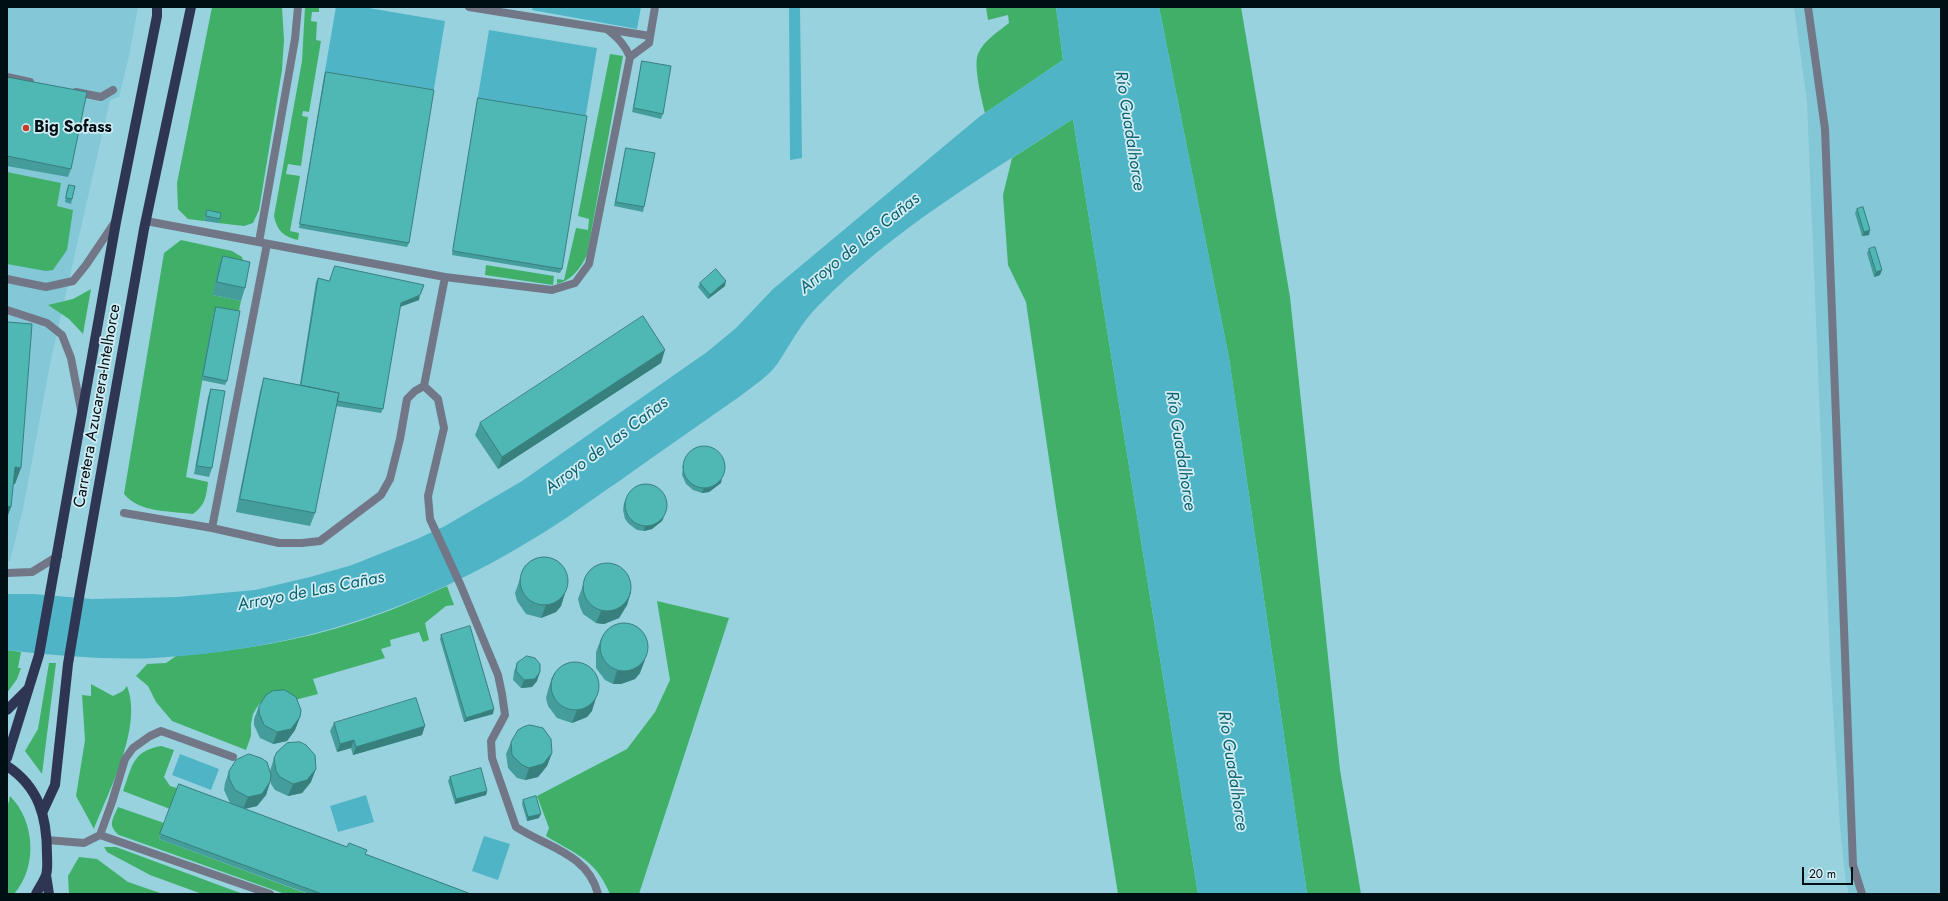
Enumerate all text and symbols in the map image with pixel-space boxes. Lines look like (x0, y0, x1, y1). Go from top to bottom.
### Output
water label: Río Guadalhorce (1109, 70, 1149, 192)
place label: Big Sofass (34, 118, 112, 138)
marker: Big Sofass (21, 123, 31, 133)
water label: Arroyo de Las Cañas (796, 189, 924, 299)
street label: Carretera Azucarera-Intelhorce (71, 303, 125, 509)
water label: Río Guadalhorce (1160, 390, 1200, 512)
water label: Arroyo de Las Cañas (541, 393, 673, 499)
water label: Arroyo de Las Cañas (236, 568, 386, 616)
water label: Río Guadalhorce (1212, 710, 1252, 832)
scale bar (1804, 859, 1855, 885)
text: 20 m (1809, 865, 1836, 883)

